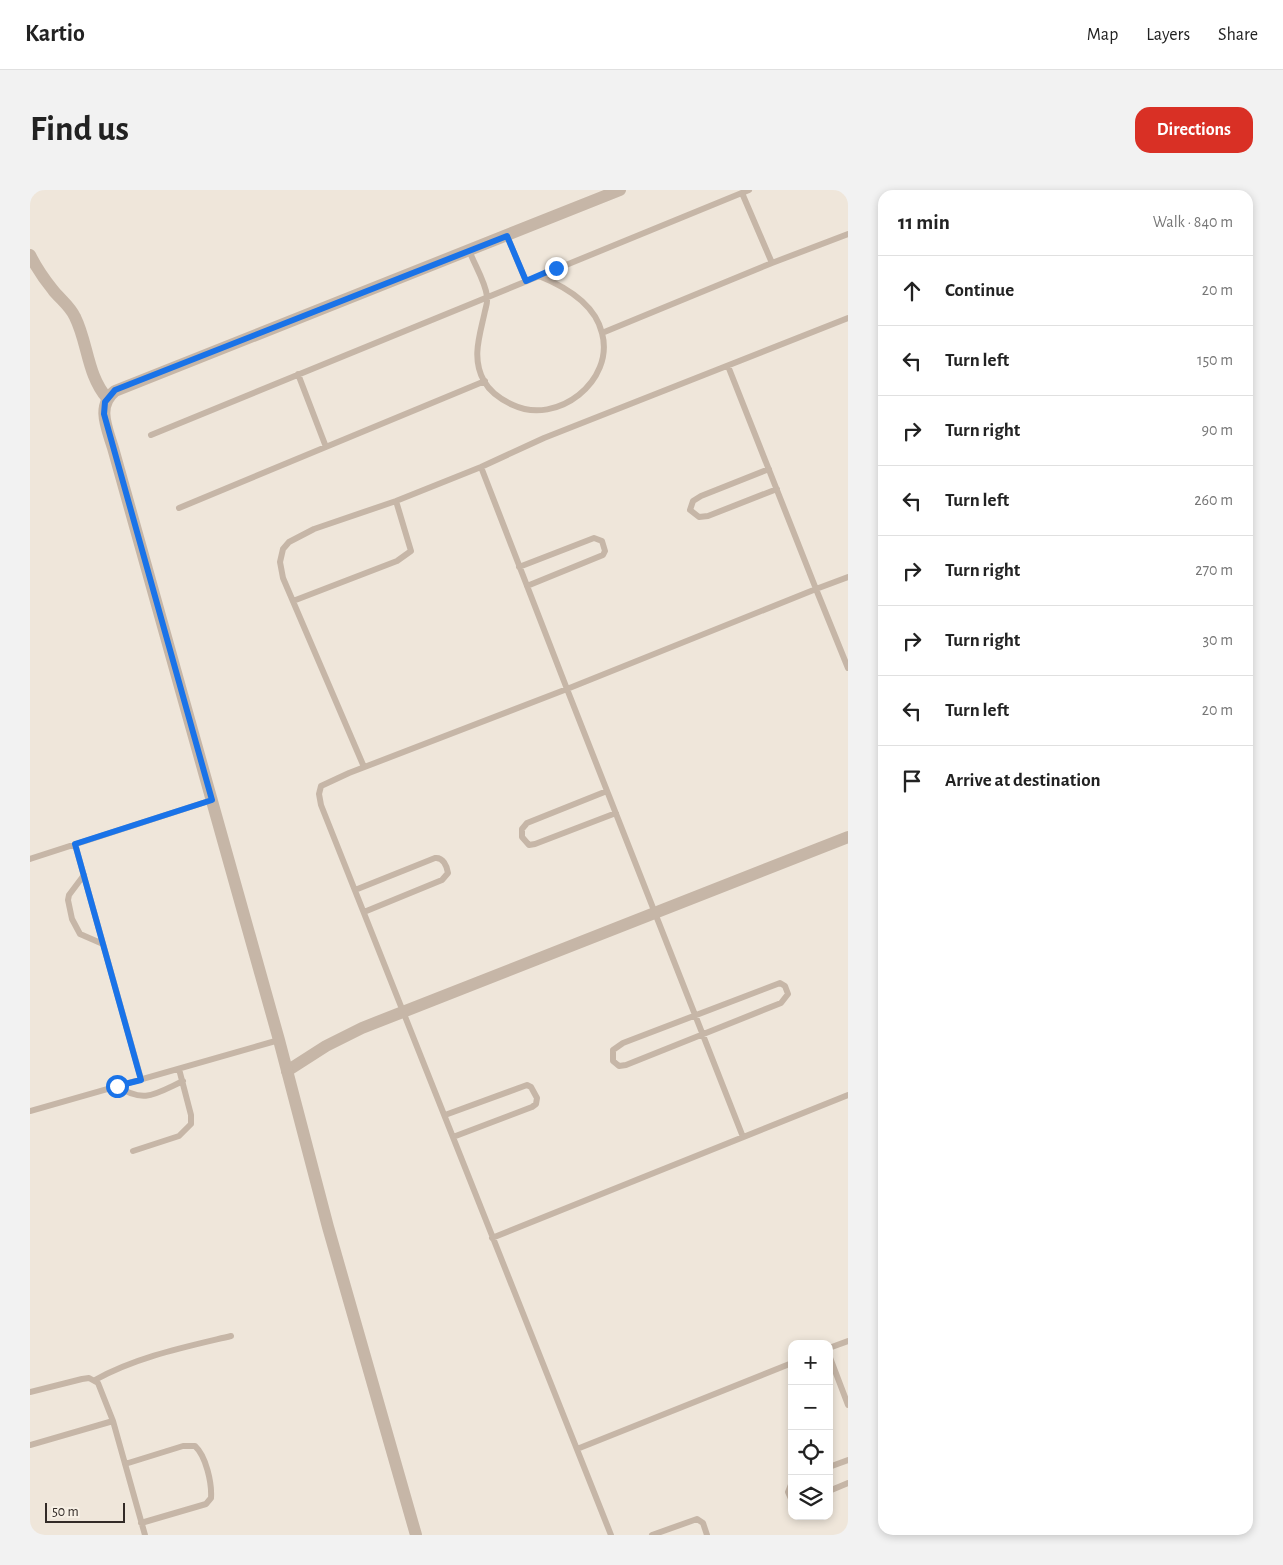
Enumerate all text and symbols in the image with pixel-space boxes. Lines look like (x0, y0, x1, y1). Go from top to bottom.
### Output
text: Kartio (25, 22, 85, 46)
text: Map (1087, 26, 1118, 44)
text: Layers (1146, 26, 1190, 44)
text: Share (1218, 26, 1258, 44)
button: Directions (1135, 107, 1253, 153)
text: Find us (30, 112, 129, 147)
text: 11 min (898, 212, 950, 233)
text: Walk · 840 m (1153, 214, 1233, 230)
route end (545, 257, 568, 280)
icon: ahead (898, 277, 926, 305)
text: Continue (945, 281, 1014, 300)
text: 20 m (1202, 282, 1233, 298)
icon: left (898, 347, 926, 375)
text: Turn left (945, 351, 1009, 370)
text: 150 m (1197, 352, 1233, 368)
icon: right (898, 417, 926, 445)
text: Turn right (945, 421, 1020, 440)
text: 90 m (1202, 422, 1233, 438)
icon: left (898, 487, 926, 515)
text: Turn left (945, 491, 1009, 510)
text: 260 m (1194, 492, 1233, 508)
icon: right (898, 557, 926, 585)
text: Turn right (945, 561, 1020, 580)
text: 270 m (1195, 562, 1233, 578)
icon: right (898, 627, 926, 655)
text: Turn right (945, 631, 1020, 650)
text: 30 m (1203, 632, 1233, 648)
icon: left (898, 697, 926, 725)
text: Turn left (945, 701, 1009, 720)
text: 20 m (1202, 702, 1233, 718)
icon: arrive (898, 767, 926, 795)
text: Arrive at destination (945, 771, 1101, 790)
route start (106, 1075, 129, 1098)
map controls (788, 1340, 833, 1520)
button: + (788, 1340, 833, 1385)
button: − (788, 1385, 833, 1430)
button: locate (788, 1430, 833, 1475)
button: layers (788, 1475, 833, 1520)
scale bar (45, 1500, 125, 1523)
text: 50 m (52, 1505, 79, 1519)

